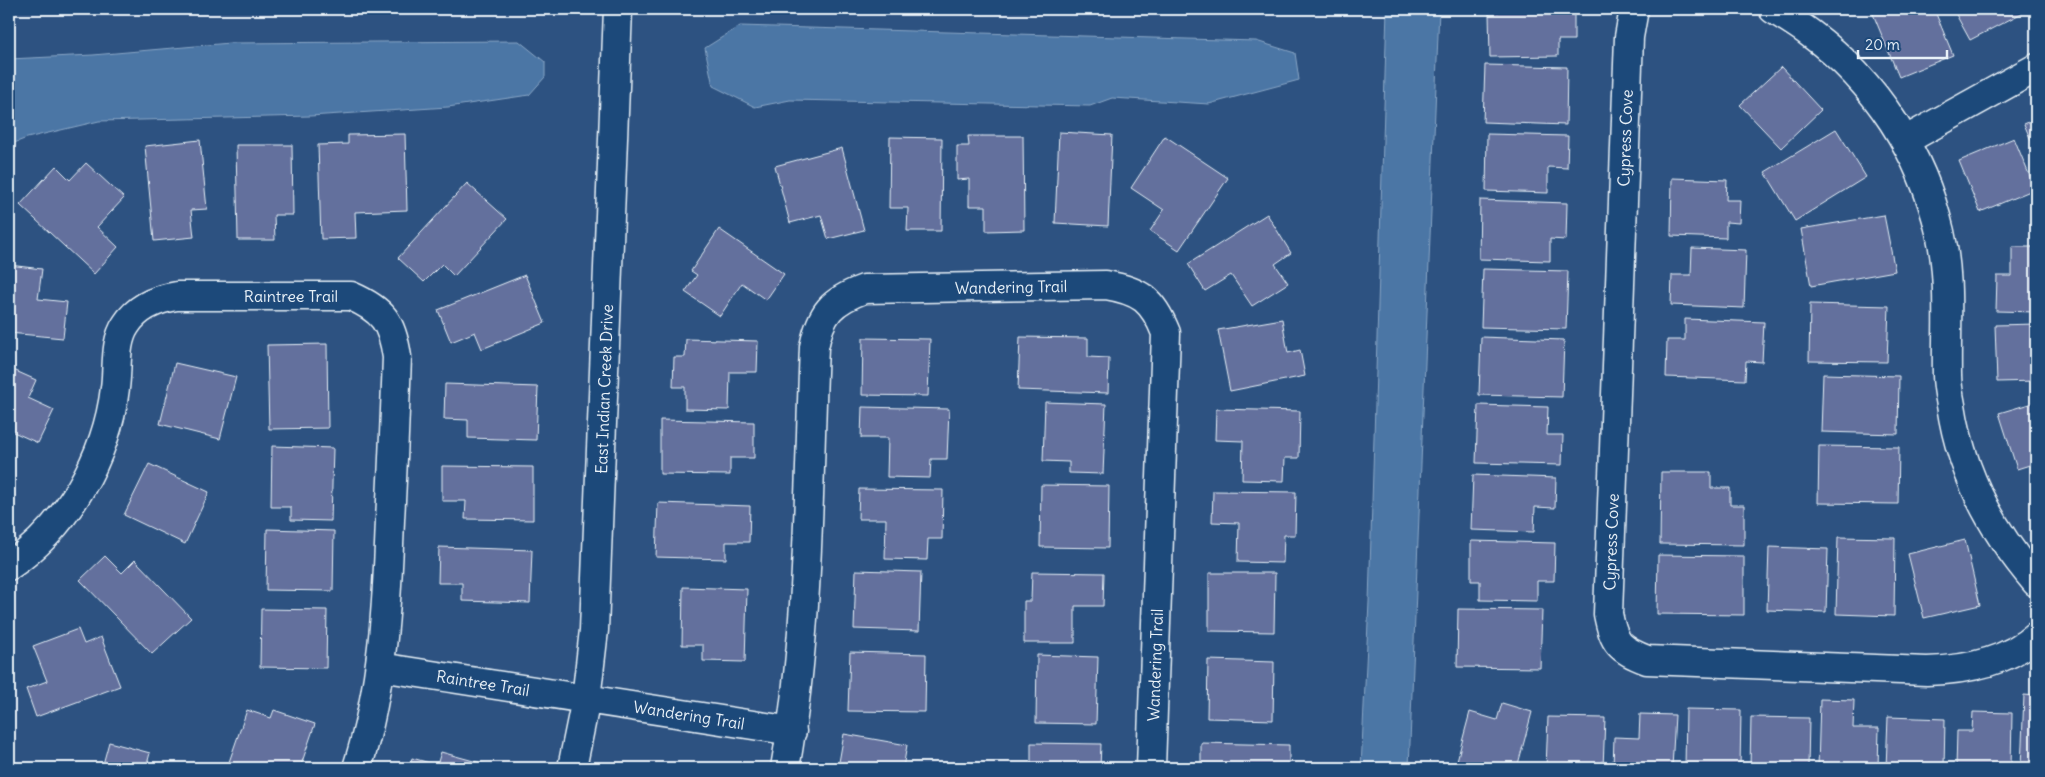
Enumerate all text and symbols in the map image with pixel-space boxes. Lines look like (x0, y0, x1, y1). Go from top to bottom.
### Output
scale bar (1858, 28, 1946, 60)
text: 20 m (1865, 35, 1900, 54)
street label: Cypress Cove (1613, 89, 1637, 187)
street label: Wandering Trail (955, 276, 1067, 298)
street label: Raintree Trail (244, 286, 338, 306)
street label: East Indian Creek Drive (591, 304, 617, 474)
street label: Cypress Cove (1599, 493, 1623, 591)
street label: Wandering Trail (1143, 608, 1167, 722)
street label: Raintree Trail (435, 666, 531, 700)
street label: Wandering Trail (632, 696, 746, 734)

